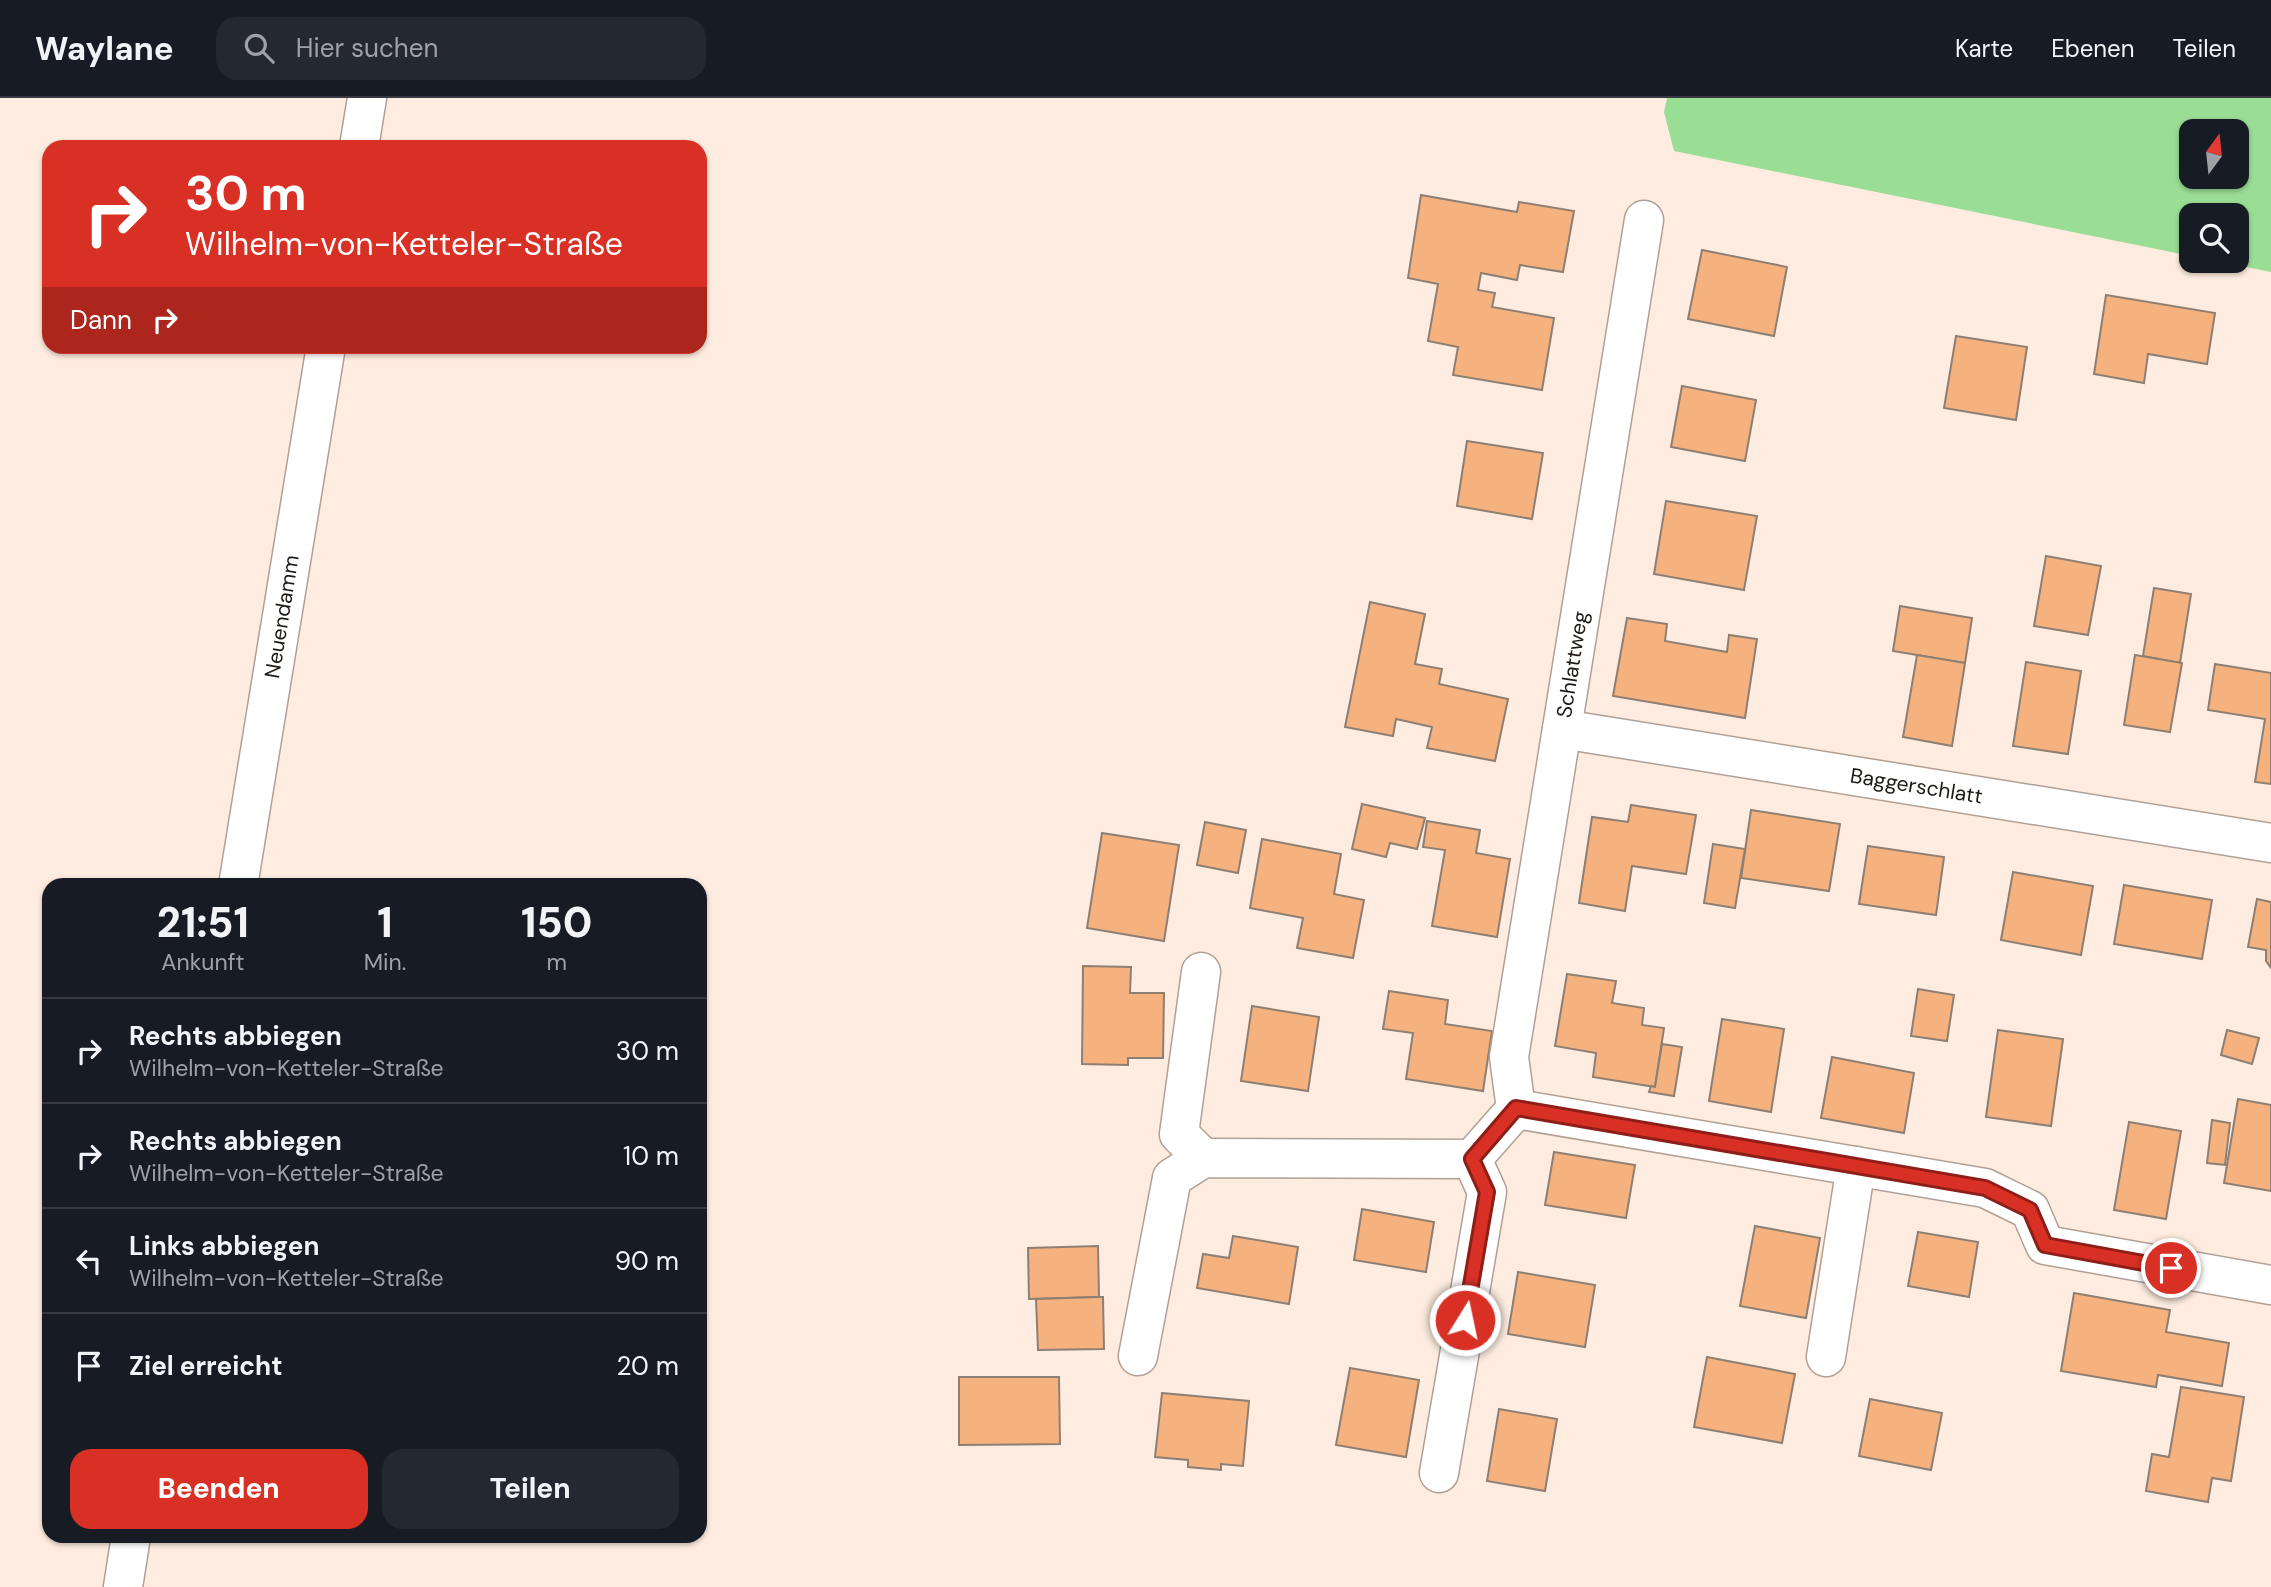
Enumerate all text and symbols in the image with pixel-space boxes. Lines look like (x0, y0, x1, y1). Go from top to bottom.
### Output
search box (216, 17, 706, 80)
text: Waylane (35, 27, 174, 70)
icon: search (240, 29, 278, 67)
text: Hier suchen (296, 31, 438, 65)
text: Karte (1955, 33, 2013, 64)
text: Ebenen (2051, 33, 2135, 64)
text: Teilen (2173, 33, 2236, 64)
north arrow (2179, 119, 2249, 189)
map controls (2179, 119, 2249, 273)
text: 30 m (185, 161, 307, 225)
icon: right (70, 168, 161, 259)
button: search (2179, 203, 2249, 273)
text: Wilhelm-von-Ketteler-Straße (185, 223, 623, 265)
icon: right (146, 301, 184, 339)
text: Dann (70, 303, 132, 337)
street label: Neuendamm (258, 553, 306, 680)
street label: Schlattweg (1550, 609, 1595, 720)
street label: Baggerschlatt (1848, 762, 1985, 810)
text: 21:51 (157, 895, 249, 950)
text: 1 (377, 895, 393, 950)
text: 150 (521, 895, 592, 950)
text: Ankunft (161, 947, 245, 977)
text: Min. (364, 947, 406, 977)
text: m (546, 947, 567, 977)
text: Rechts abbiegen (129, 1019, 342, 1053)
icon: right (70, 1032, 108, 1070)
text: 30 m (616, 1034, 679, 1068)
text: Wilhelm-von-Ketteler-Straße (129, 1053, 444, 1083)
text: Rechts abbiegen (129, 1124, 342, 1158)
icon: right (70, 1137, 108, 1175)
text: 10 m (623, 1139, 679, 1173)
text: Wilhelm-von-Ketteler-Straße (129, 1158, 444, 1188)
text: Links abbiegen (129, 1229, 319, 1263)
pin (2141, 1238, 2201, 1298)
icon: left (70, 1242, 108, 1280)
text: 90 m (615, 1244, 679, 1278)
icon: arrive (2152, 1249, 2190, 1287)
text: Wilhelm-von-Ketteler-Straße (129, 1263, 444, 1293)
position arrow (1428, 1283, 1502, 1357)
icon: arrive (70, 1347, 108, 1385)
text: Ziel erreicht (129, 1349, 282, 1383)
text: 20 m (616, 1349, 679, 1383)
button: Beenden (70, 1449, 368, 1529)
button: Teilen (382, 1449, 679, 1529)

